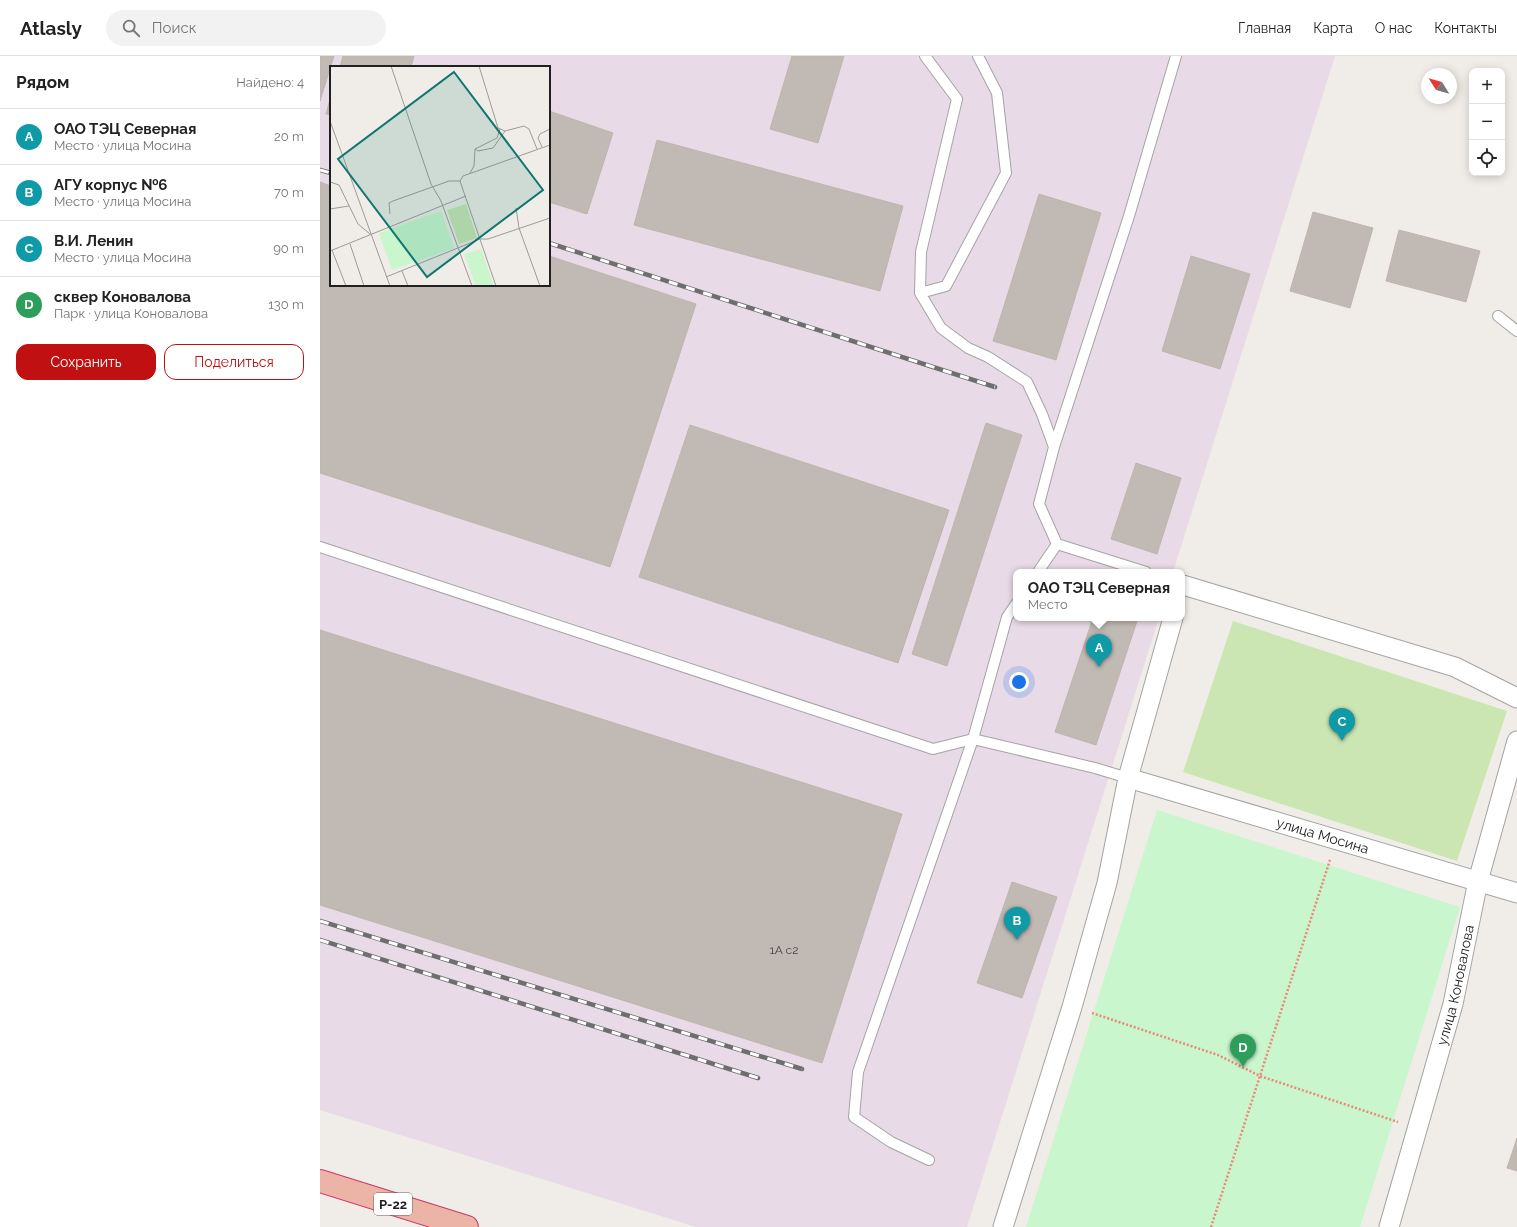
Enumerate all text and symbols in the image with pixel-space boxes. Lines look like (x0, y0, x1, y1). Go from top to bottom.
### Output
search box (106, 10, 386, 46)
text: Atlasly (20, 17, 82, 39)
icon: search (120, 17, 142, 39)
text: Поиск (152, 19, 196, 37)
text: Главная (1238, 20, 1291, 36)
text: Карта (1313, 20, 1353, 36)
text: О нас (1375, 20, 1412, 36)
text: Контакты (1434, 20, 1497, 36)
inset map (330, 66, 550, 286)
north arrow (1421, 68, 1457, 104)
map controls (1469, 68, 1505, 176)
button: + (1469, 68, 1505, 104)
text: Рядом (16, 72, 69, 92)
text: Найдено: 4 (236, 75, 304, 90)
button: − (1469, 104, 1505, 140)
text: ОАО ТЭЦ Северная (54, 120, 196, 138)
text: A (25, 129, 33, 144)
text: 20 m (274, 129, 304, 144)
text: Место · улица Мосина (54, 138, 191, 153)
button: locate (1469, 140, 1505, 176)
text: АГУ корпус №6 (54, 176, 167, 194)
text: B (25, 185, 33, 200)
text: 70 m (274, 185, 304, 200)
text: Место · улица Мосина (54, 194, 191, 209)
text: В.И. Ленин (54, 232, 133, 250)
text: C (25, 241, 33, 256)
text: 90 m (273, 241, 304, 256)
text: Место · улица Мосина (54, 250, 191, 265)
text: сквер Коновалова (54, 288, 191, 306)
text: D (24, 297, 34, 312)
text: 130 m (268, 297, 304, 312)
text: Парк · улица Коновалова (54, 306, 208, 321)
button: Сохранить (16, 344, 156, 380)
button: Поделиться (164, 344, 304, 380)
popup (1013, 569, 1185, 621)
text: ОАО ТЭЦ Северная (1028, 579, 1170, 597)
text: Место (1028, 597, 1068, 612)
pin: A (1086, 634, 1112, 667)
your location (1009, 672, 1029, 692)
pin: C (1329, 708, 1355, 741)
street label: улица Мосина (1275, 814, 1371, 857)
pin: B (1004, 907, 1030, 940)
street label: улица Коновалова (1434, 923, 1477, 1047)
house number: 1А с2 (770, 943, 798, 957)
pin: D (1230, 1034, 1256, 1067)
road number: Р-22 (374, 1193, 412, 1215)

